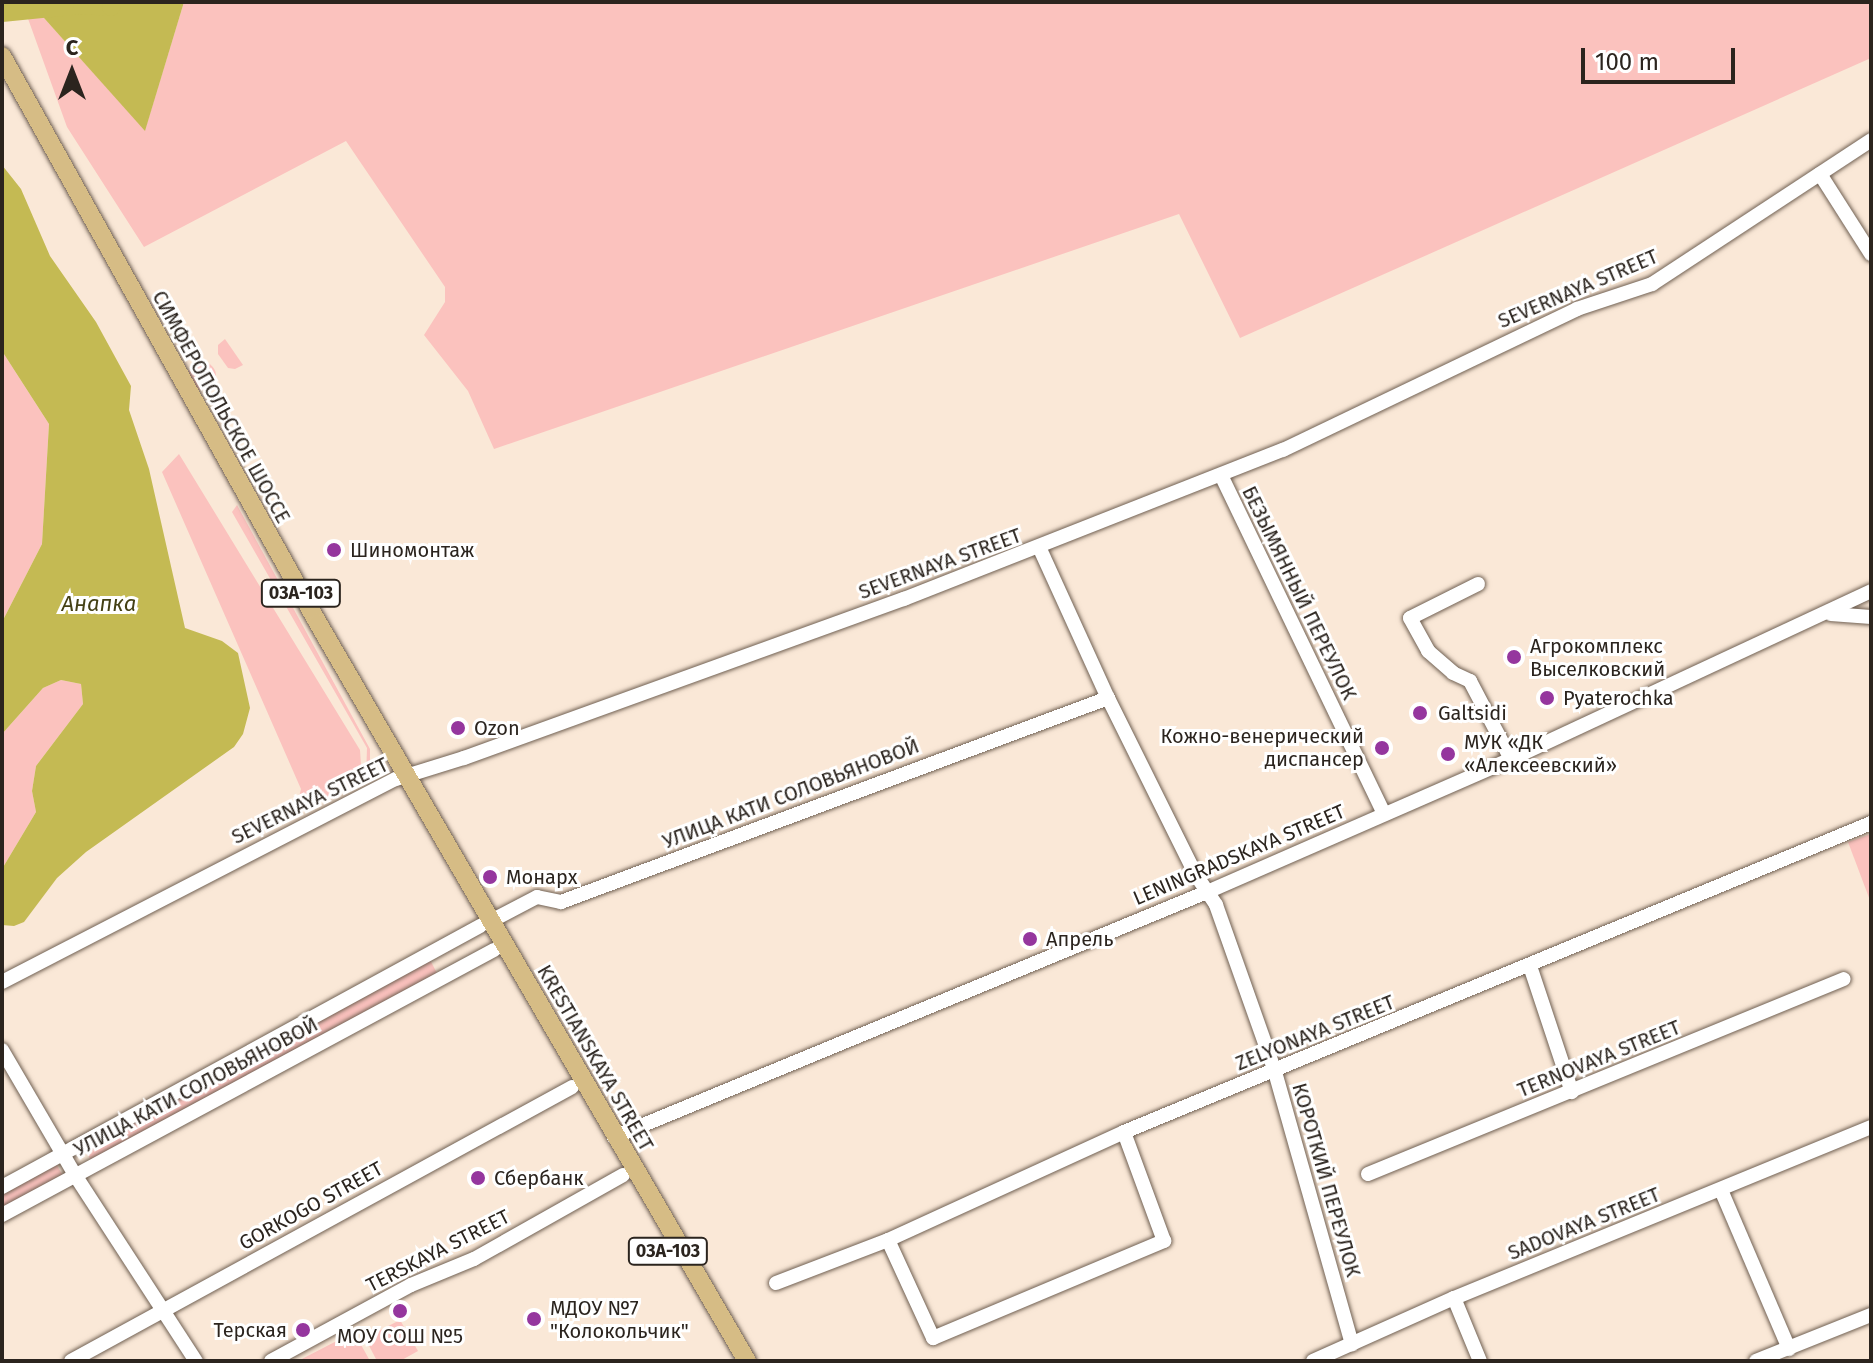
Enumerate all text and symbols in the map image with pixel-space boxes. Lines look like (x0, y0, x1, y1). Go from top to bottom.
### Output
north arrow (32, 32, 112, 112)
scale bar (1585, 32, 1739, 82)
text: С (66, 34, 78, 61)
text: 100 m (1595, 48, 1659, 76)
street label: SEVERNAYA STREET (1495, 245, 1661, 333)
street label: СИМФЕРОПОЛЬСКОЕ ШОССЕ (147, 287, 295, 527)
street label: БЕЗЫМЯННЫЙ ПЕРЕУЛОК (1237, 482, 1361, 704)
street label: SEVERNAYA STREET (856, 523, 1024, 605)
place label: Шиномонтаж (350, 538, 474, 562)
marker: Шиномонтаж (325, 541, 343, 559)
road number: 03А-103 (259, 579, 343, 607)
water label: Анапка (62, 591, 136, 617)
place label: Агрокомплекс Выселковский (1530, 634, 1665, 681)
marker: Агрокомплекс Выселковский (1505, 648, 1523, 666)
place label: Pyaterochka (1563, 686, 1674, 710)
marker: Pyaterochka (1538, 689, 1556, 707)
place label: Galtsidi (1438, 701, 1507, 725)
marker: Galtsidi (1409, 702, 1431, 724)
place label: Ozon (474, 716, 520, 740)
marker: Ozon (449, 719, 467, 737)
place label: Кожно-венерический диспансер (1160, 724, 1364, 771)
place label: МУК «ДК «Алексеевский» (1464, 730, 1617, 777)
street label: УЛИЦА КАТИ СОЛОВЬЯНОВОЙ (659, 734, 923, 854)
marker: Кожно-венерический диспансер (1371, 737, 1393, 759)
marker: МУК «ДК «Алексеевский» (1439, 745, 1457, 763)
street label: SEVERNAYA STREET (228, 753, 392, 849)
street label: LENINGRADSKAYA STREET (1130, 800, 1348, 910)
place label: Монарх (506, 865, 577, 889)
marker: Монарх (481, 868, 499, 886)
place label: Апрель (1046, 927, 1114, 951)
marker: Апрель (1021, 930, 1039, 948)
street label: KRESTIANSKAYA STREET (532, 961, 658, 1155)
street label: ZELYONAYA STREET (1232, 990, 1398, 1076)
street label: УЛИЦА КАТИ СОЛОВЬЯНОВОЙ (70, 1012, 322, 1162)
street label: TERNOVAYA STREET (1514, 1015, 1684, 1103)
street label: КОРОТКИЙ ПЕРЕУЛОК (1287, 1080, 1365, 1280)
street label: GORKOGO STREET (235, 1157, 387, 1255)
place label: Сбербанк (494, 1166, 584, 1190)
marker: Сбербанк (469, 1169, 487, 1187)
street label: SADOVAYA STREET (1505, 1183, 1663, 1265)
street label: TERSKAYA STREET (362, 1205, 514, 1297)
road number: 03А-103 (626, 1237, 710, 1265)
place label: МДОУ №7 "Колокольчик" (550, 1296, 689, 1343)
marker: МОУ СОШ №5 (391, 1302, 409, 1320)
marker: МДОУ №7 "Колокольчик" (525, 1310, 543, 1328)
place label: Терская (213, 1318, 287, 1342)
marker: Терская (294, 1321, 312, 1339)
place label: МОУ СОШ №5 (337, 1324, 463, 1348)

